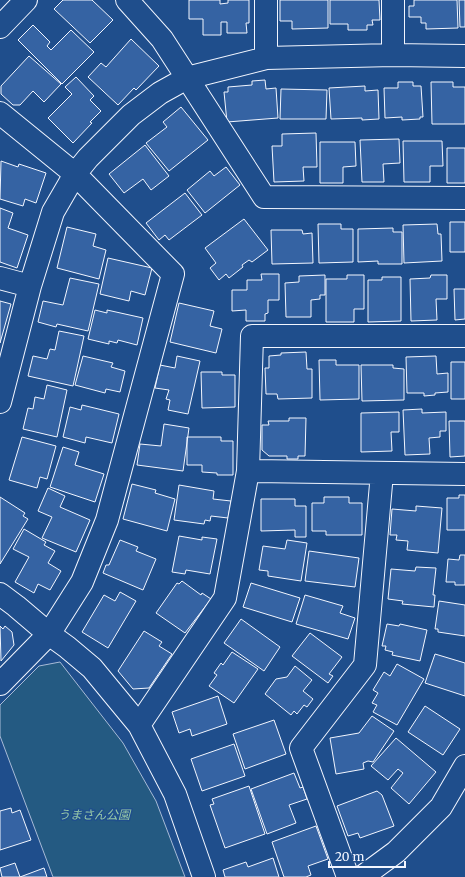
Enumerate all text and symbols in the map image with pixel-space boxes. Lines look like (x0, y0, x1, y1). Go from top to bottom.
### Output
park label: うまさん公園 (58, 807, 132, 822)
scale bar (329, 843, 405, 869)
text: 20 m (335, 849, 364, 864)

